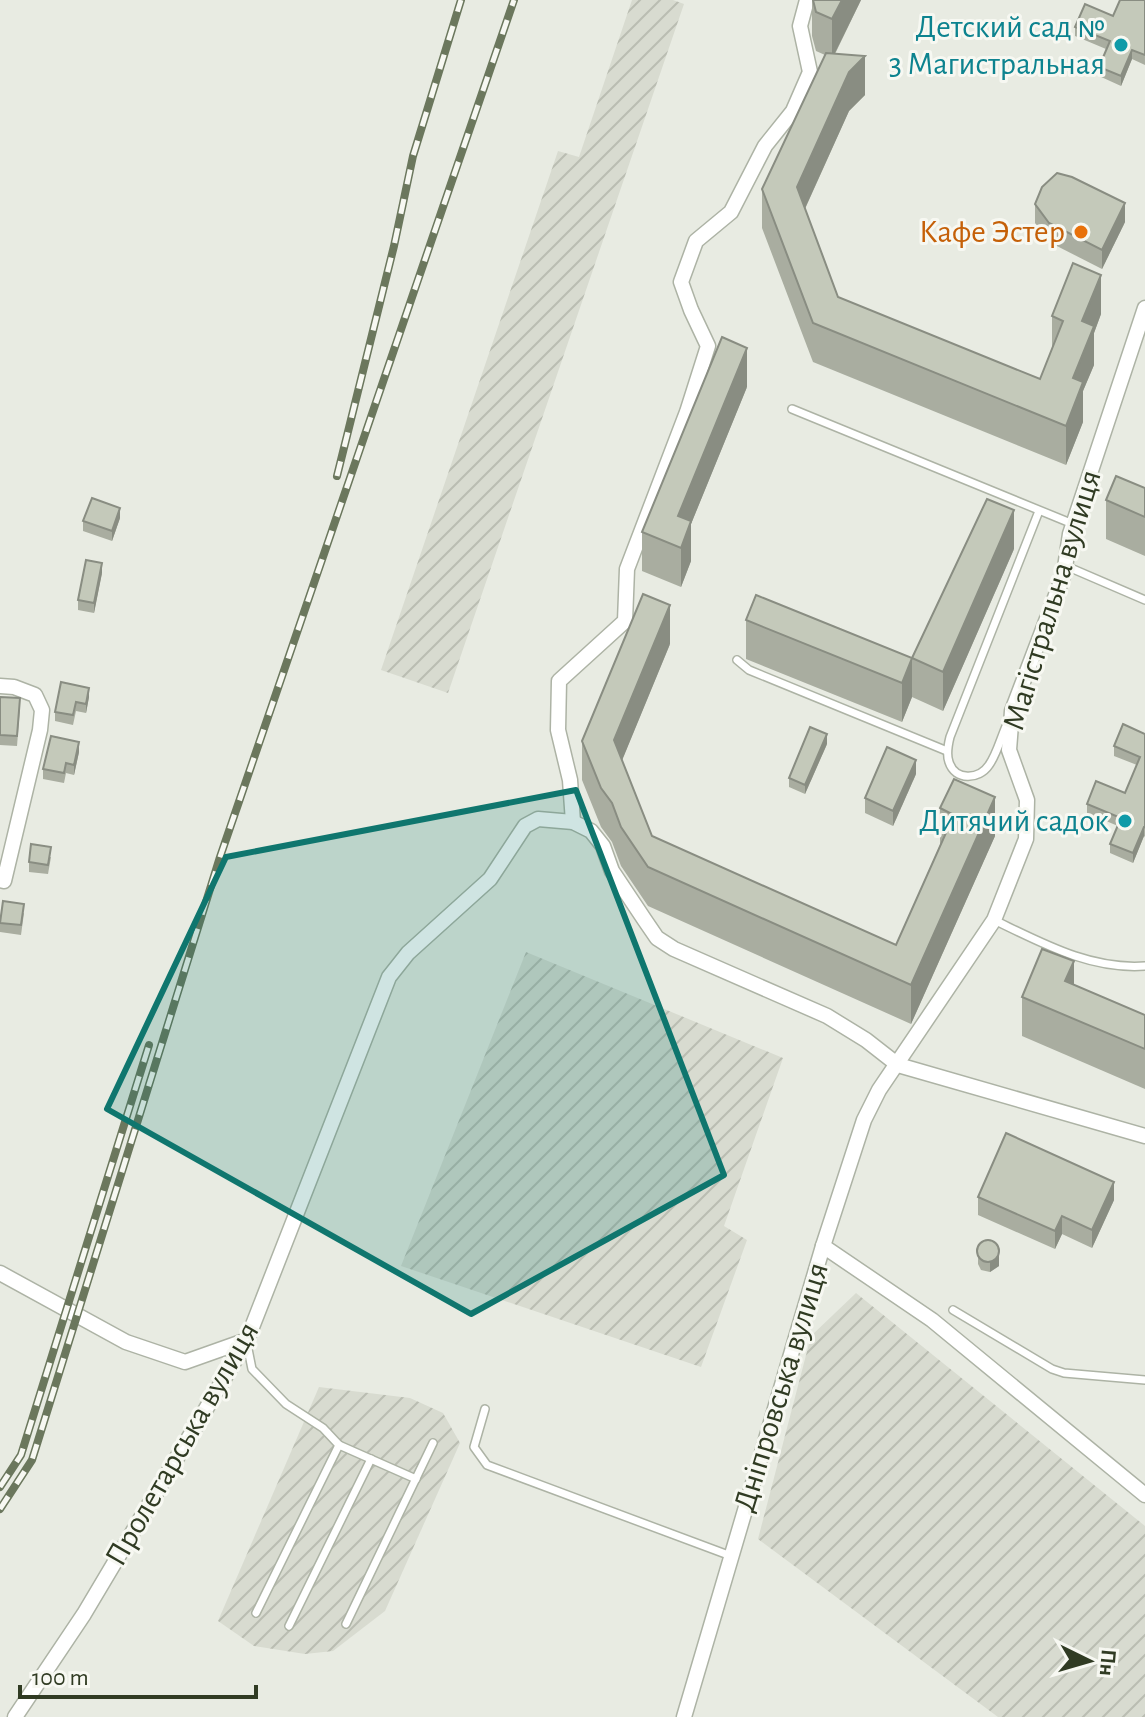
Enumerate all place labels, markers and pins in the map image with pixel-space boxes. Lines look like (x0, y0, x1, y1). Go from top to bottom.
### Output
place label: Детский сад № 3 Магистральная (889, 11, 1105, 80)
marker: Детский сад № 3 Магистральная (1112, 36, 1130, 54)
place label: Кафе Эстер (919, 216, 1065, 248)
marker: Кафе Эстер (1072, 223, 1090, 241)
place label: Дитячий садок (919, 805, 1109, 837)
marker: Дитячий садок (1116, 812, 1134, 830)

